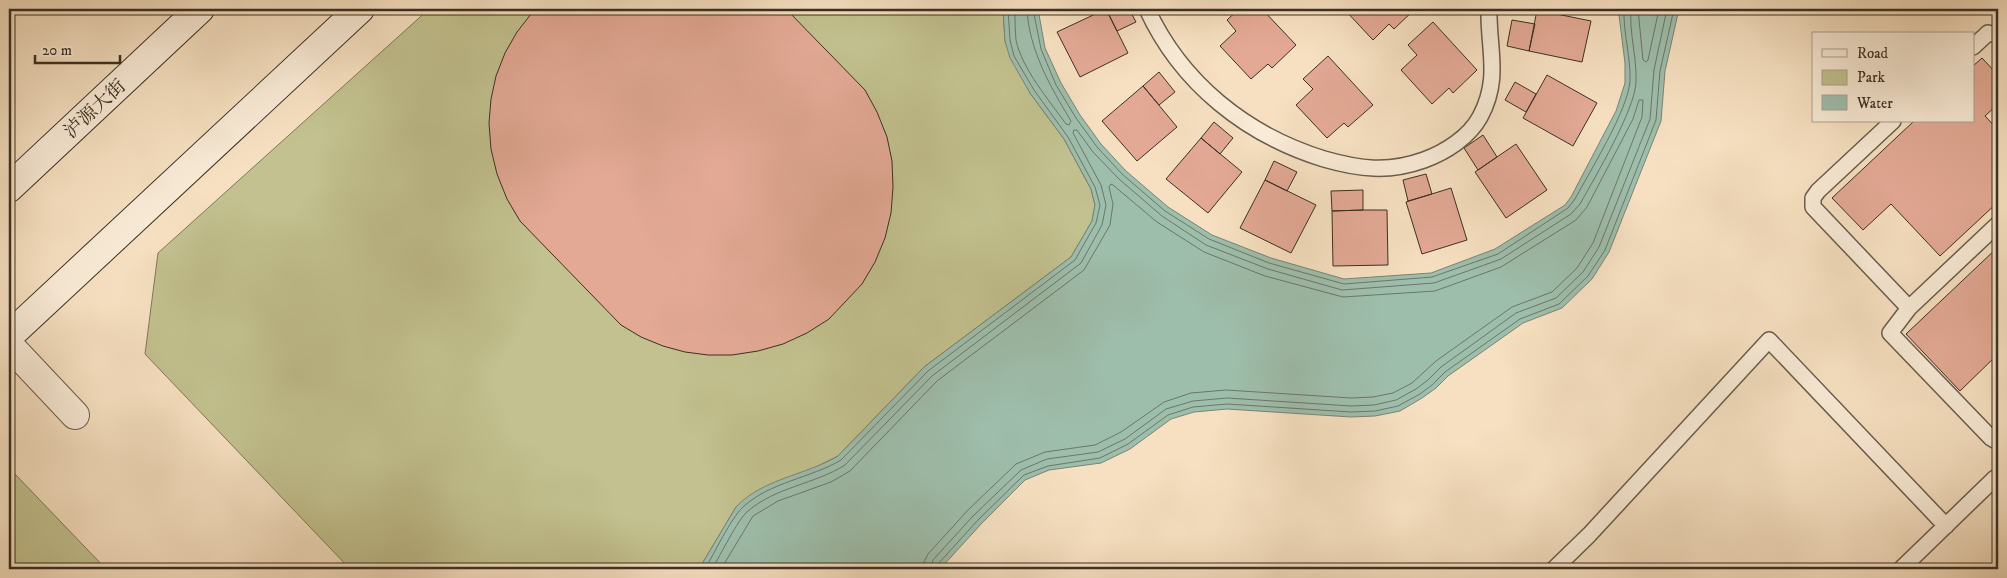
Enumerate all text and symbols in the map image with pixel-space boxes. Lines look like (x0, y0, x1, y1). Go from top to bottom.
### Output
scale bar (35, 32, 120, 64)
legend (1812, 32, 1974, 122)
text: 20 m (42, 41, 72, 60)
text: Road (1857, 44, 1889, 63)
text: Park (1857, 68, 1886, 87)
street label: 泸源大街 (59, 75, 131, 143)
text: Water (1856, 94, 1893, 113)

